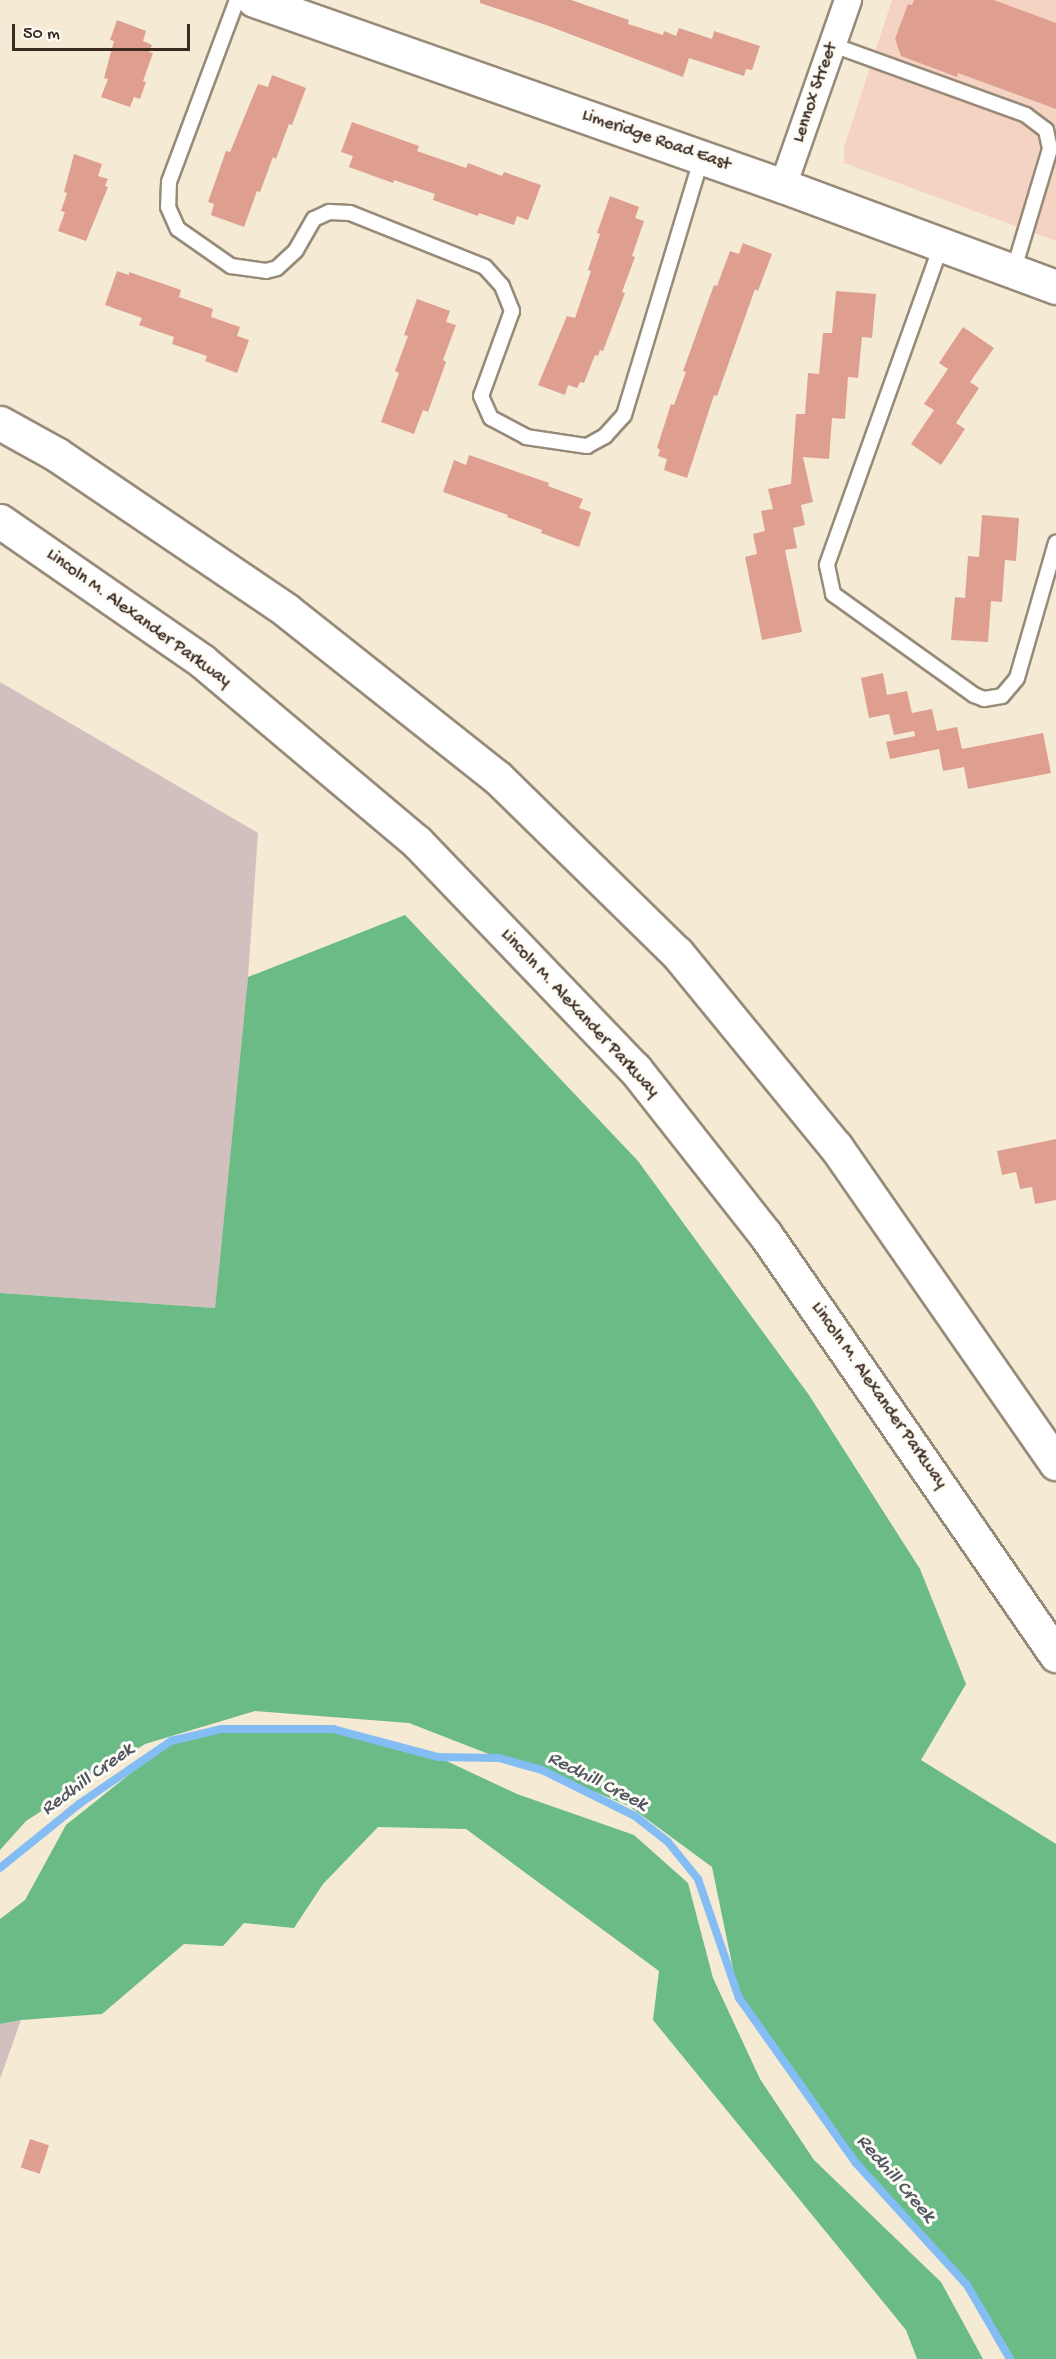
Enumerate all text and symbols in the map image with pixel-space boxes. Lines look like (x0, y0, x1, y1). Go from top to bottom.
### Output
scale bar (15, 12, 194, 50)
text: 50 m (23, 24, 60, 45)
street label: Lennox Street (789, 40, 843, 146)
street label: Limeridge Road East (579, 105, 733, 177)
street label: Lincoln M. Alexander Parkway (41, 545, 235, 693)
street label: Lincoln M. Alexander Parkway (495, 925, 663, 1103)
street label: Lincoln M. Alexander Parkway (805, 1298, 951, 1494)
water label: Redhill Creek (37, 1738, 139, 1822)
water label: Redhill Creek (543, 1747, 651, 1817)
water label: Redhill Creek (850, 2130, 940, 2228)

